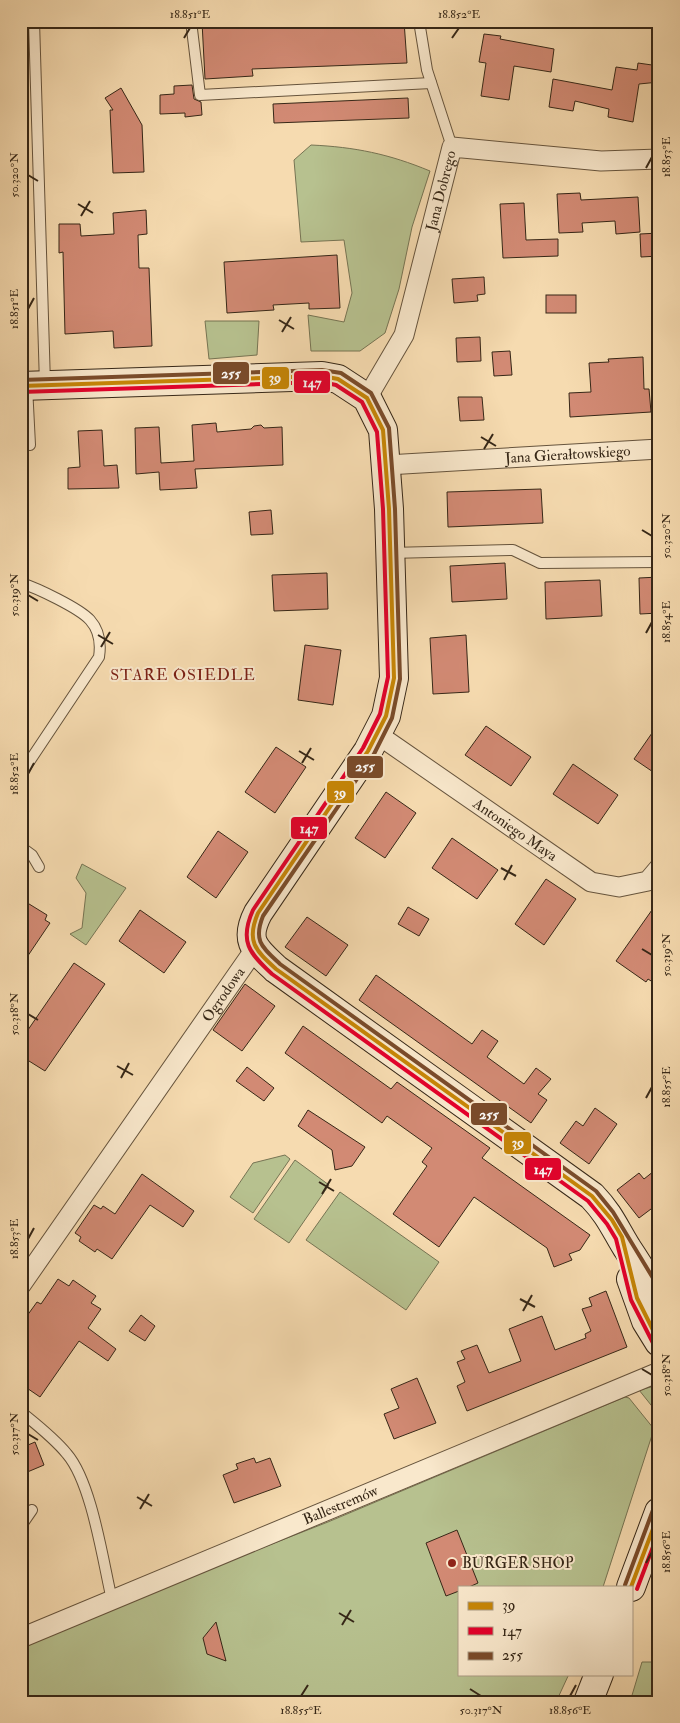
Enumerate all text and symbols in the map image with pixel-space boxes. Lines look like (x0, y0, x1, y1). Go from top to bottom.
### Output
text: 18.851°E (170, 7, 211, 22)
text: 18.852°E (438, 7, 480, 22)
text: 18.853°E (659, 136, 674, 177)
street label: Jana Dobrego (422, 149, 461, 234)
text: 50.320°N (7, 152, 22, 198)
text: 18.851°E (7, 288, 22, 329)
line badge: 255 (212, 361, 250, 385)
text: 255 (221, 365, 242, 382)
line badge: 39 (261, 366, 290, 390)
text: 39 (269, 369, 281, 386)
line badge: 147 (293, 370, 331, 394)
text: 147 (303, 374, 322, 391)
street label: Jana Gierałtowskiego (503, 442, 631, 469)
text: 50.320°N (659, 513, 674, 559)
text: 50.319°N (7, 573, 22, 617)
text: 18.854°E (659, 601, 674, 643)
district label: STARE OSIEDLE (110, 665, 256, 685)
text: 18.852°E (7, 753, 22, 795)
line badge: 255 (346, 755, 384, 779)
text: 255 (355, 758, 376, 775)
line badge: 39 (326, 780, 355, 804)
text: 39 (334, 784, 346, 801)
street label: Antoniego Maya (468, 794, 561, 866)
line badge: 147 (290, 816, 328, 840)
text: 147 (300, 820, 319, 837)
text: 50.319°N (659, 933, 674, 977)
street label: Ogrodowa (198, 963, 250, 1026)
text: 50.318°N (7, 992, 22, 1036)
text: 18.855°E (659, 1066, 674, 1108)
line badge: 255 (470, 1102, 508, 1126)
text: 255 (479, 1106, 500, 1123)
line badge: 39 (503, 1131, 532, 1155)
text: 39 (512, 1134, 524, 1151)
line badge: 147 (524, 1157, 562, 1181)
text: 147 (534, 1161, 553, 1178)
text: 18.853°E (7, 1218, 22, 1259)
text: 50.318°N (659, 1353, 674, 1397)
text: 50.317°N (7, 1412, 22, 1456)
street label: Ballestremów (300, 1481, 382, 1529)
text: 18.856°E (659, 1531, 674, 1573)
place label: BURGER SHOP (462, 1554, 574, 1573)
marker: BURGER SHOP (446, 1557, 458, 1569)
legend (458, 1586, 632, 1676)
text: 39 (502, 1596, 515, 1615)
text: 147 (502, 1622, 522, 1641)
text: 255 (502, 1646, 523, 1665)
text: 18.855°E (280, 1703, 322, 1718)
text: 50.317°N (459, 1703, 503, 1718)
text: 18.856°E (549, 1703, 591, 1718)

